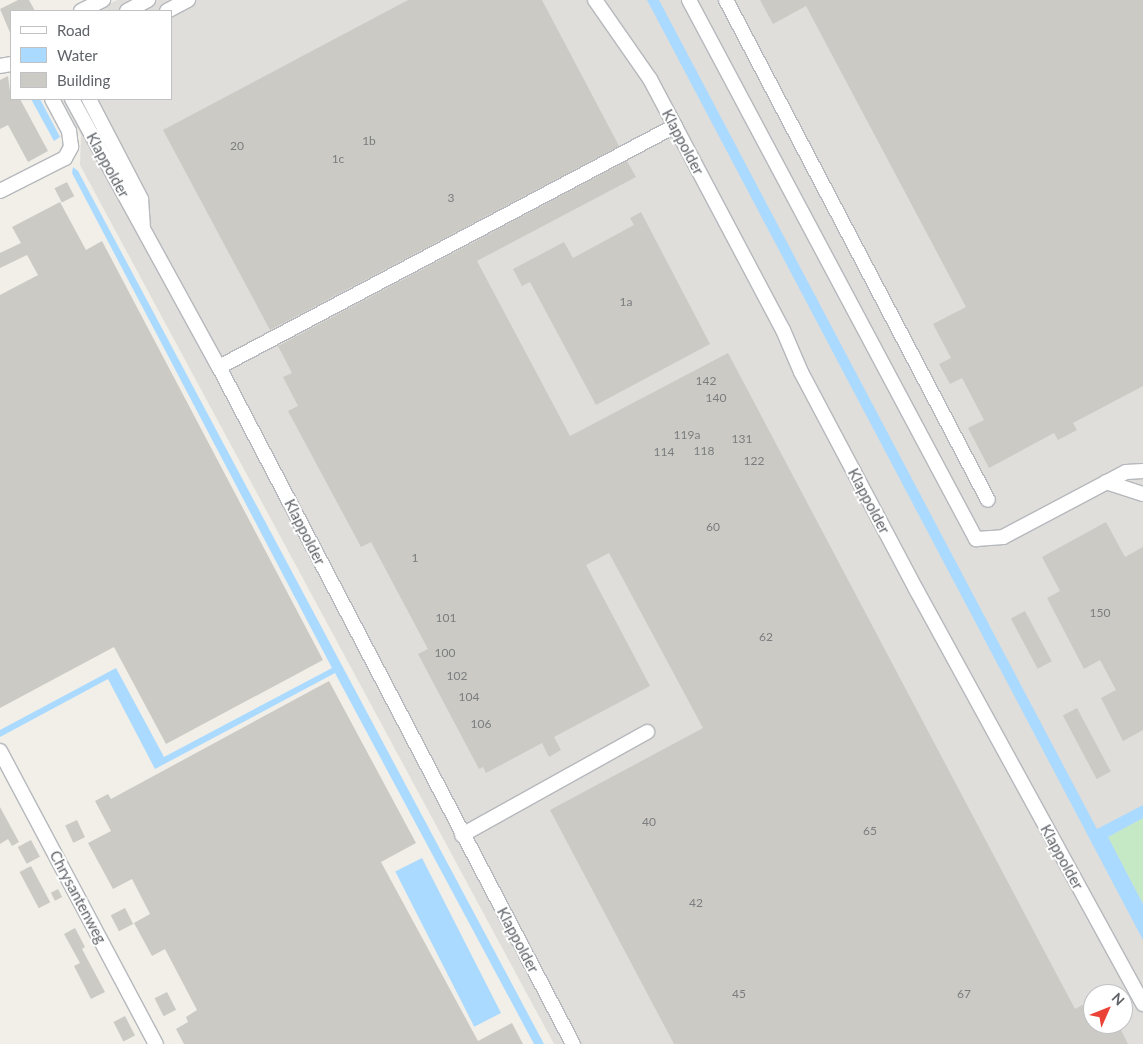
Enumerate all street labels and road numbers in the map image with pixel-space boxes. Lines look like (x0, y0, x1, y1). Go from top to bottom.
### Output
street label: Klappolder (658, 106, 708, 178)
street label: Klappolder (83, 129, 133, 201)
street label: Klappolder (844, 465, 894, 537)
street label: Klappolder (281, 496, 329, 568)
street label: Klappolder (1037, 821, 1087, 893)
street label: Chrysantenweg (46, 847, 110, 947)
street label: Klappolder (493, 904, 543, 976)

